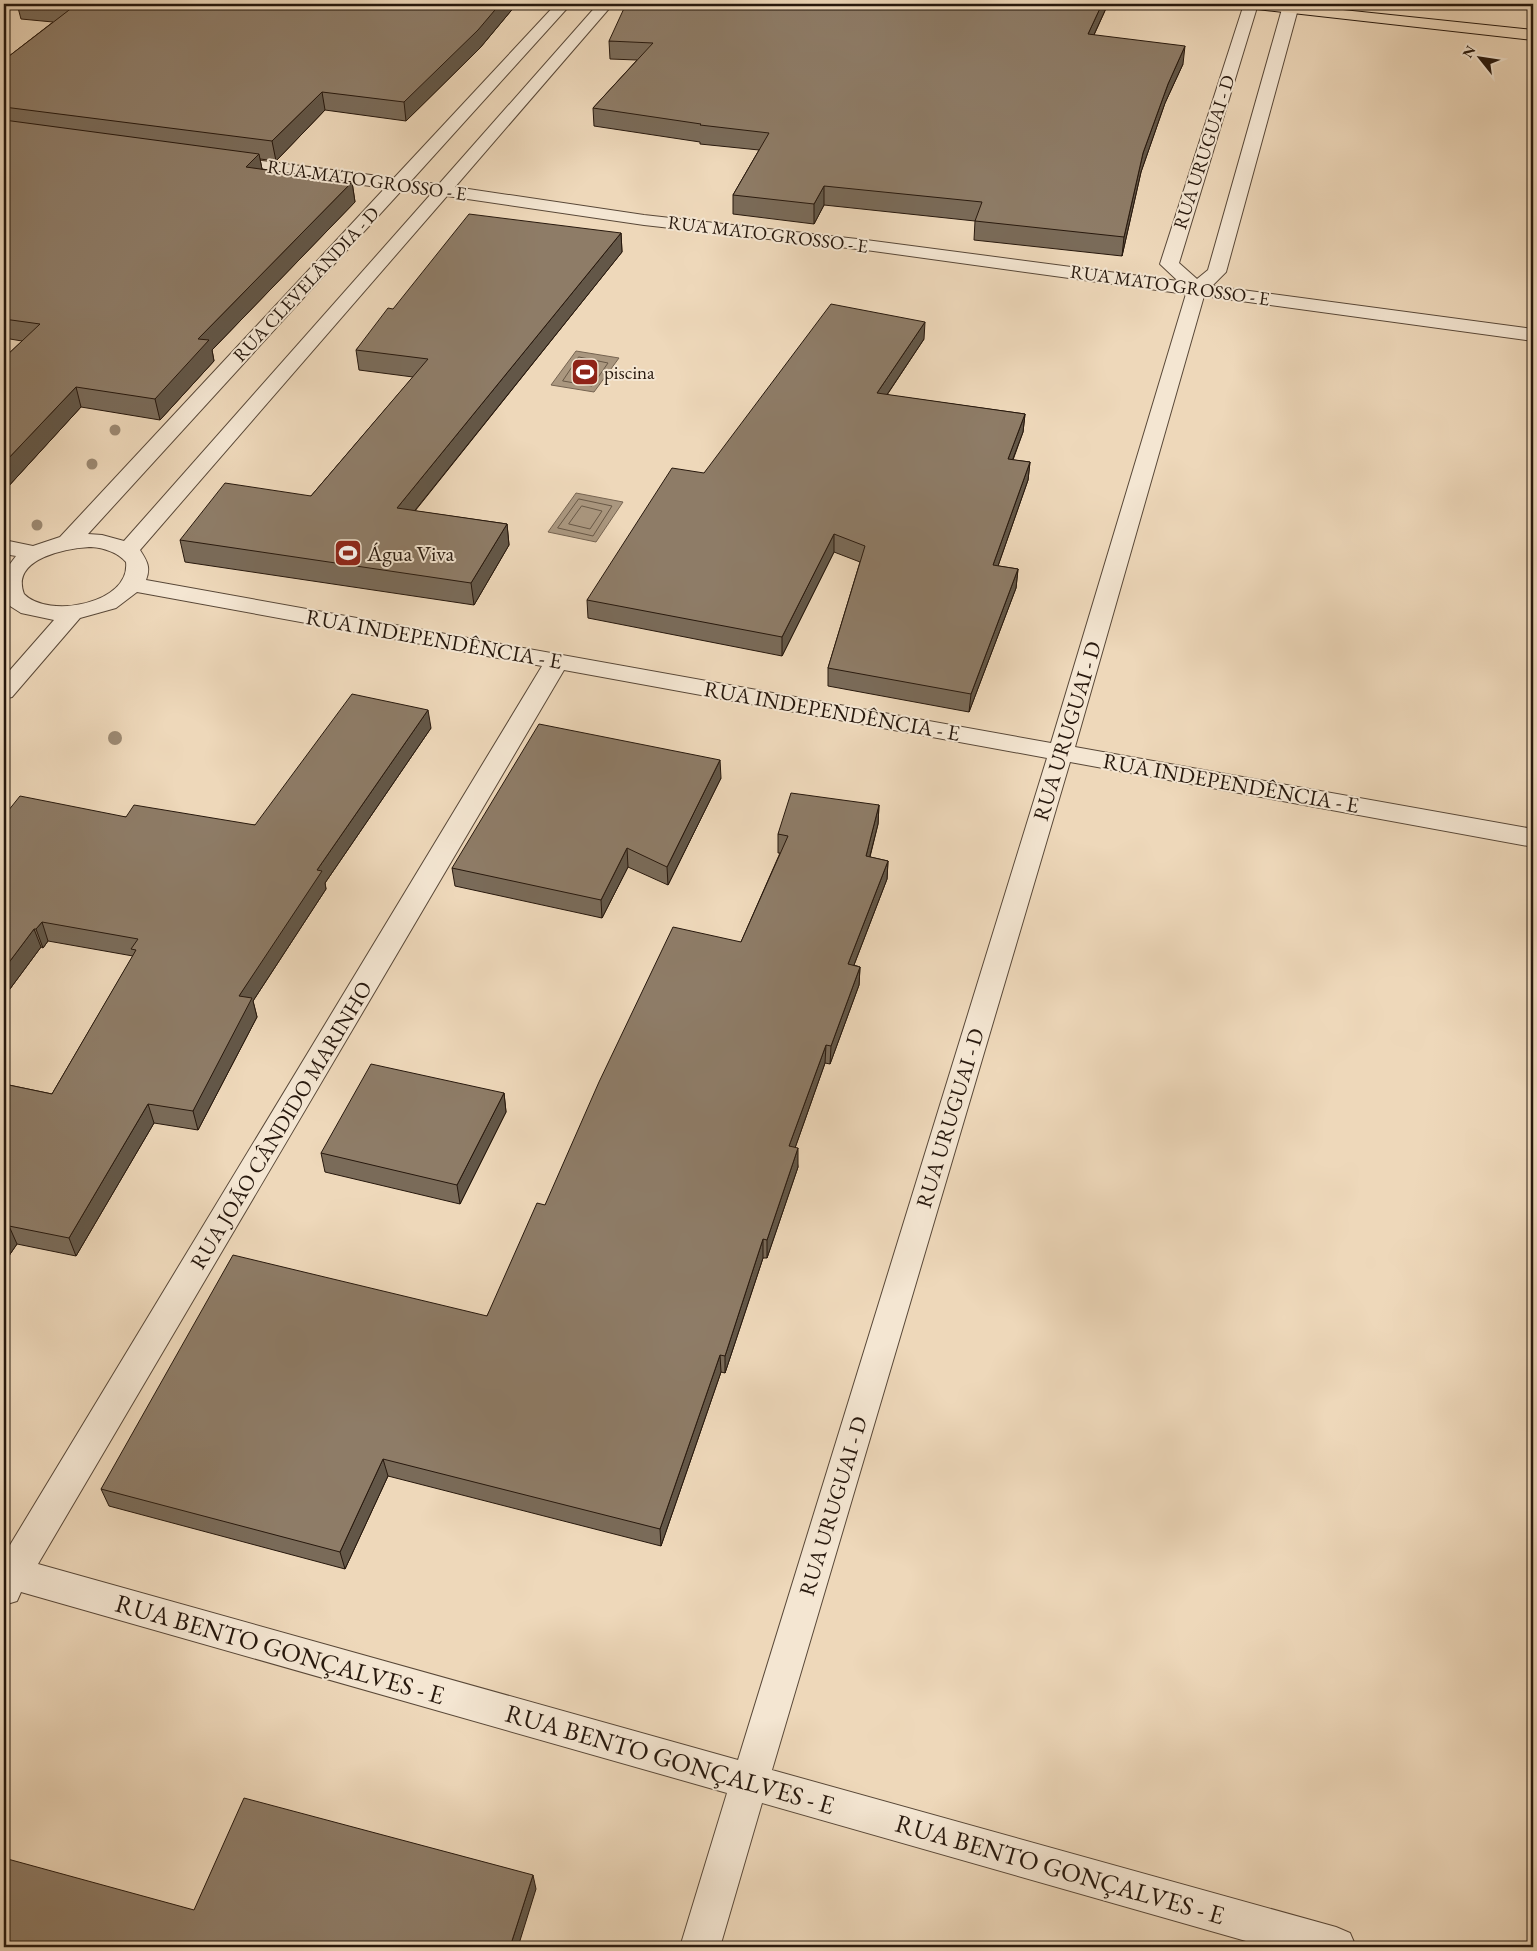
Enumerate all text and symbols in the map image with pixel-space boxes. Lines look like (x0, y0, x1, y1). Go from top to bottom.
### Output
north arrow (1454, 32, 1504, 82)
text: N (1458, 42, 1480, 61)
street label: RUA URUGUAI - D (1167, 72, 1241, 232)
street label: RUA MATO GROSSO - E (266, 154, 469, 206)
street label: RUA CLEVELÂNDIA - D (227, 201, 385, 367)
street label: RUA MATO GROSSO - E (667, 209, 870, 259)
street label: RUA MATO GROSSO - E (1069, 259, 1272, 311)
sports icon: piscina (570, 357, 600, 387)
place label: piscina (604, 360, 655, 385)
sports icon: Água Viva (333, 538, 363, 568)
place label: Água Viva (366, 539, 455, 568)
street label: RUA INDEPENDÊNCIA - E (304, 602, 564, 676)
street label: RUA URUGUAI - D (1026, 638, 1108, 824)
street label: RUA INDEPENDÊNCIA - E (702, 674, 962, 748)
street label: RUA INDEPENDÊNCIA - E (1101, 746, 1361, 820)
street label: RUA JOÃO CÂNDIDO MARINHO (183, 976, 379, 1274)
street label: RUA URUGUAI - D (909, 1025, 991, 1211)
street label: RUA URUGUAI - D (792, 1413, 874, 1599)
street label: RUA BENTO GONÇALVES - E (112, 1586, 449, 1712)
street label: RUA BENTO GONÇALVES - E (502, 1696, 839, 1822)
street label: RUA BENTO GONÇALVES - E (892, 1806, 1229, 1932)

